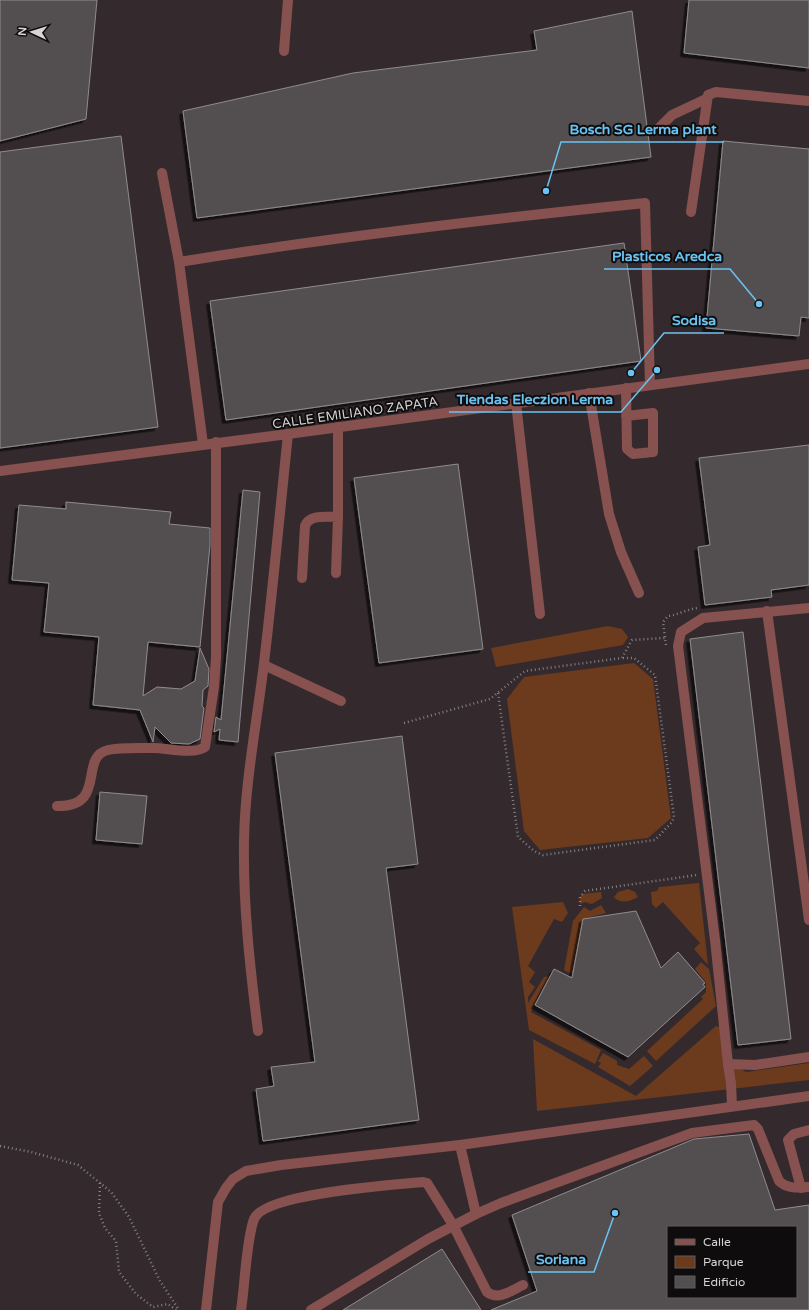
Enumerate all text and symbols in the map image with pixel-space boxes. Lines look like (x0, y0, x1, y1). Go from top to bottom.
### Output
north arrow (12, 12, 52, 52)
text: N (16, 26, 29, 36)
callout: Bosch SG Lerma plant (561, 116, 724, 142)
text: Bosch SG Lerma plant (570, 121, 717, 138)
callout: Plasticos Aredca (604, 243, 730, 269)
text: Plasticos Aredca (612, 248, 722, 265)
callout: Sodisa (664, 307, 724, 333)
text: Sodisa (672, 312, 716, 329)
callout: Tiendas Eleczion Lerma (449, 386, 621, 412)
text: Tiendas Eleczion Lerma (456, 391, 613, 408)
street label: CALLE EMILIANO ZAPATA (271, 393, 439, 433)
legend (667, 1226, 797, 1298)
text: Calle (703, 1235, 731, 1249)
callout: Soriana (528, 1246, 594, 1272)
text: Soriana (536, 1251, 586, 1268)
text: Parque (703, 1255, 744, 1269)
text: Edificio (703, 1275, 745, 1289)

